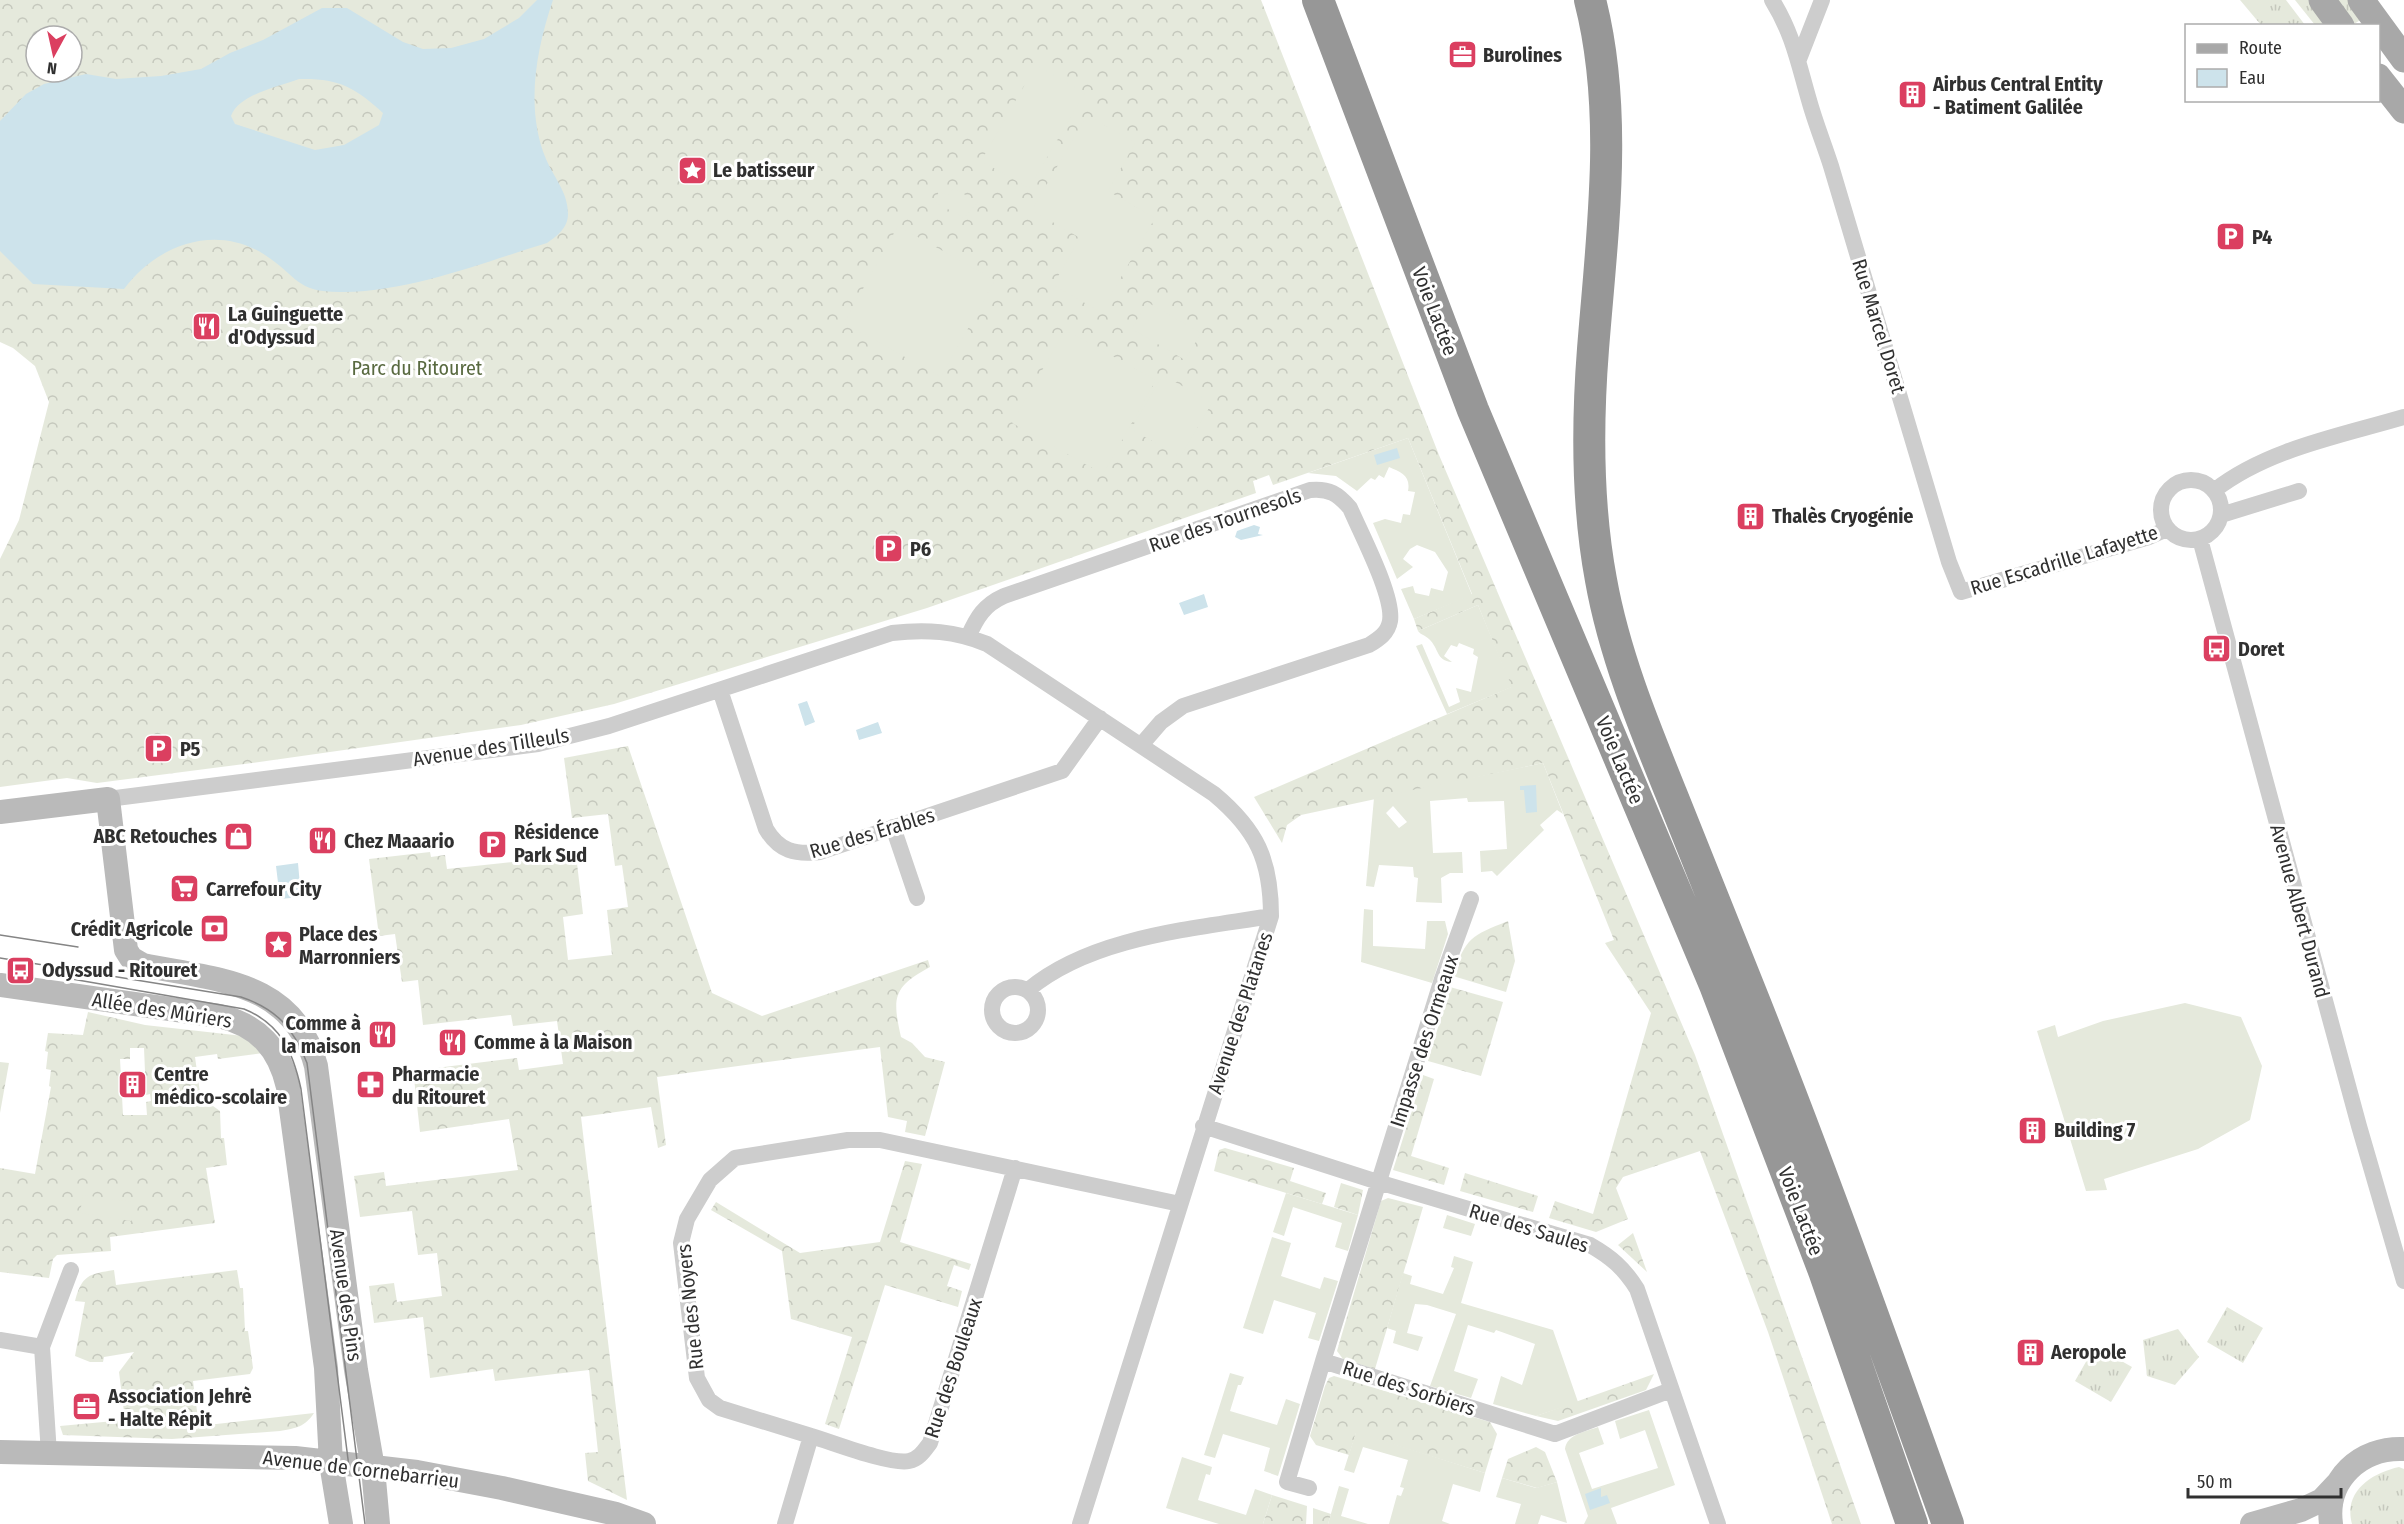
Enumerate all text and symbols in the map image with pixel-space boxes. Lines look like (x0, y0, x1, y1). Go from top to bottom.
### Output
north arrow (24, 24, 84, 84)
legend (2185, 24, 2380, 102)
text: Route (2239, 37, 2282, 59)
office icon: Burolines (1446, 39, 1478, 71)
place label: Burolines (1483, 43, 1562, 67)
text: N (46, 58, 58, 78)
text: Eau (2239, 67, 2265, 89)
place label: Airbus Central Entity - Batiment Galilée (1932, 72, 2103, 119)
building icon: Airbus Central Entity - Batiment Galilée (1896, 79, 1928, 111)
place icon: Le batisseur (676, 154, 708, 186)
place label: Le batisseur (713, 158, 815, 182)
parking icon: P4 (2215, 221, 2247, 253)
place label: P4 (2252, 225, 2272, 249)
street label: Rue Marcel Doret (1847, 256, 1911, 397)
street label: Voie Lactée (1407, 263, 1463, 359)
place label: La Guinguette d'Odyssud (228, 302, 343, 349)
restaurant icon: La Guinguette d'Odyssud (191, 310, 223, 342)
park label: Parc du Ritouret (352, 356, 483, 380)
street label: Rue des Tournesols (1146, 483, 1304, 557)
building icon: Thalès Cryogénie (1735, 500, 1767, 532)
place label: Thalès Cryogénie (1772, 504, 1913, 528)
street label: Rue Escadrille Lafayette (1967, 520, 2161, 600)
parking icon: P6 (873, 533, 905, 565)
place label: P6 (910, 537, 931, 561)
bus stop icon: Doret (2201, 633, 2233, 665)
place label: Doret (2238, 637, 2285, 661)
street label: Voie Lactée (1591, 713, 1649, 807)
street label: Avenue des Tilleuls (411, 723, 571, 771)
parking icon: P5 (143, 733, 175, 765)
place label: P5 (180, 737, 201, 761)
street label: Rue des Érables (807, 803, 937, 863)
shop icon: ABC Retouches (222, 820, 254, 852)
place label: Résidence Park Sud (514, 820, 599, 867)
street label: Avenue Albert Durand (2265, 822, 2335, 1000)
place label: ABC Retouches (92, 824, 217, 848)
restaurant icon: Chez Maaario (307, 825, 339, 857)
parking icon: Résidence Park Sud (477, 828, 509, 860)
place label: Chez Maaario (344, 829, 455, 853)
supermarket icon: Carrefour City (169, 873, 201, 905)
place label: Carrefour City (206, 877, 322, 901)
bank icon: Crédit Agricole (198, 913, 230, 945)
place label: Crédit Agricole (71, 917, 193, 941)
place label: Place des Marronniers (299, 922, 400, 969)
place icon: Place des Marronniers (262, 929, 294, 961)
street label: Avenue des Platanes (1202, 929, 1278, 1097)
street label: Impasse des Ormeaux (1385, 952, 1463, 1130)
bus stop icon: Odyssud - Ritouret (5, 954, 37, 986)
place label: Odyssud - Ritouret (42, 958, 198, 982)
street label: Allée des Mûriers (90, 987, 234, 1033)
place label: Comme à la maison (281, 1011, 361, 1058)
restaurant icon: Comme à la maison (366, 1018, 398, 1050)
restaurant icon: Comme à la Maison (437, 1026, 469, 1058)
place label: Comme à la Maison (474, 1030, 633, 1054)
place label: Centre médico-scolaire (154, 1062, 287, 1109)
place label: Pharmacie du Ritouret (392, 1062, 486, 1109)
building icon: Centre médico-scolaire (117, 1069, 149, 1101)
pharmacy icon: Pharmacie du Ritouret (355, 1069, 387, 1101)
building icon: Building 7 (2017, 1114, 2049, 1146)
place label: Building 7 (2054, 1118, 2136, 1142)
street label: Voie Lactée (1773, 1163, 1829, 1259)
street label: Rue des Saules (1466, 1198, 1592, 1258)
street label: Avenue des Pins (325, 1227, 367, 1363)
street label: Rue des Noyers (671, 1243, 709, 1371)
street label: Rue des Bouleaux (919, 1295, 987, 1441)
building icon: Aeropole (2014, 1336, 2046, 1368)
place label: Aeropole (2050, 1340, 2126, 1364)
street label: Rue des Sorbiers (1340, 1355, 1478, 1421)
place label: Association Jehrè - Halte Répit (107, 1384, 252, 1431)
office icon: Association Jehrè - Halte Répit (71, 1391, 103, 1423)
street label: Avenue de Cornebarrieu (262, 1445, 460, 1493)
scale bar (2188, 1461, 2341, 1499)
text: 50 m (2197, 1471, 2233, 1493)

